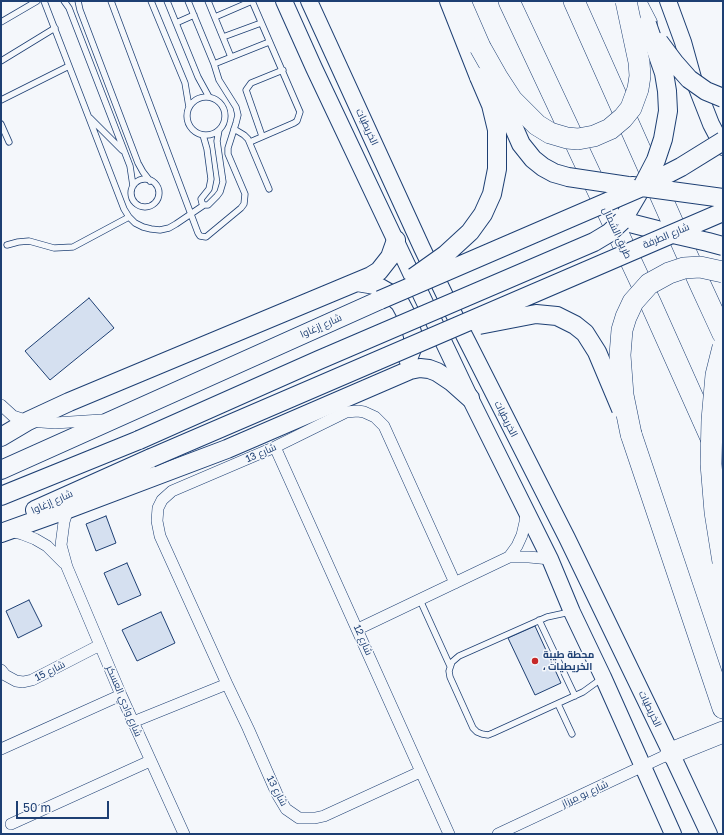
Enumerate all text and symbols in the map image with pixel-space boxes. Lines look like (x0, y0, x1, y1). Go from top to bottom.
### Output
street label: الخريطيات (353, 107, 381, 147)
street label: طريق الشمال (600, 205, 634, 261)
street label: شارع الطرفة (641, 221, 691, 251)
street label: شارع إزغاوا (298, 312, 344, 340)
street label: الخريطيات (492, 399, 520, 439)
street label: شارع 13 (244, 441, 278, 465)
street label: شارع إزغاوا (29, 488, 75, 516)
street label: شارع 12 (351, 623, 375, 657)
place label: محطة طيبة ، الخريطيات (543, 649, 594, 672)
marker: محطة طيبة ، الخريطيات (530, 656, 540, 666)
street label: شارع 15 (33, 658, 67, 684)
street label: شارع وادي العسكر (104, 664, 144, 738)
street label: الخريطيات (636, 689, 664, 729)
street label: شارع 13 (264, 774, 290, 808)
street label: شارع بو مرزاز (560, 778, 610, 810)
scale bar (18, 793, 111, 819)
text: 50 m (23, 800, 51, 815)

